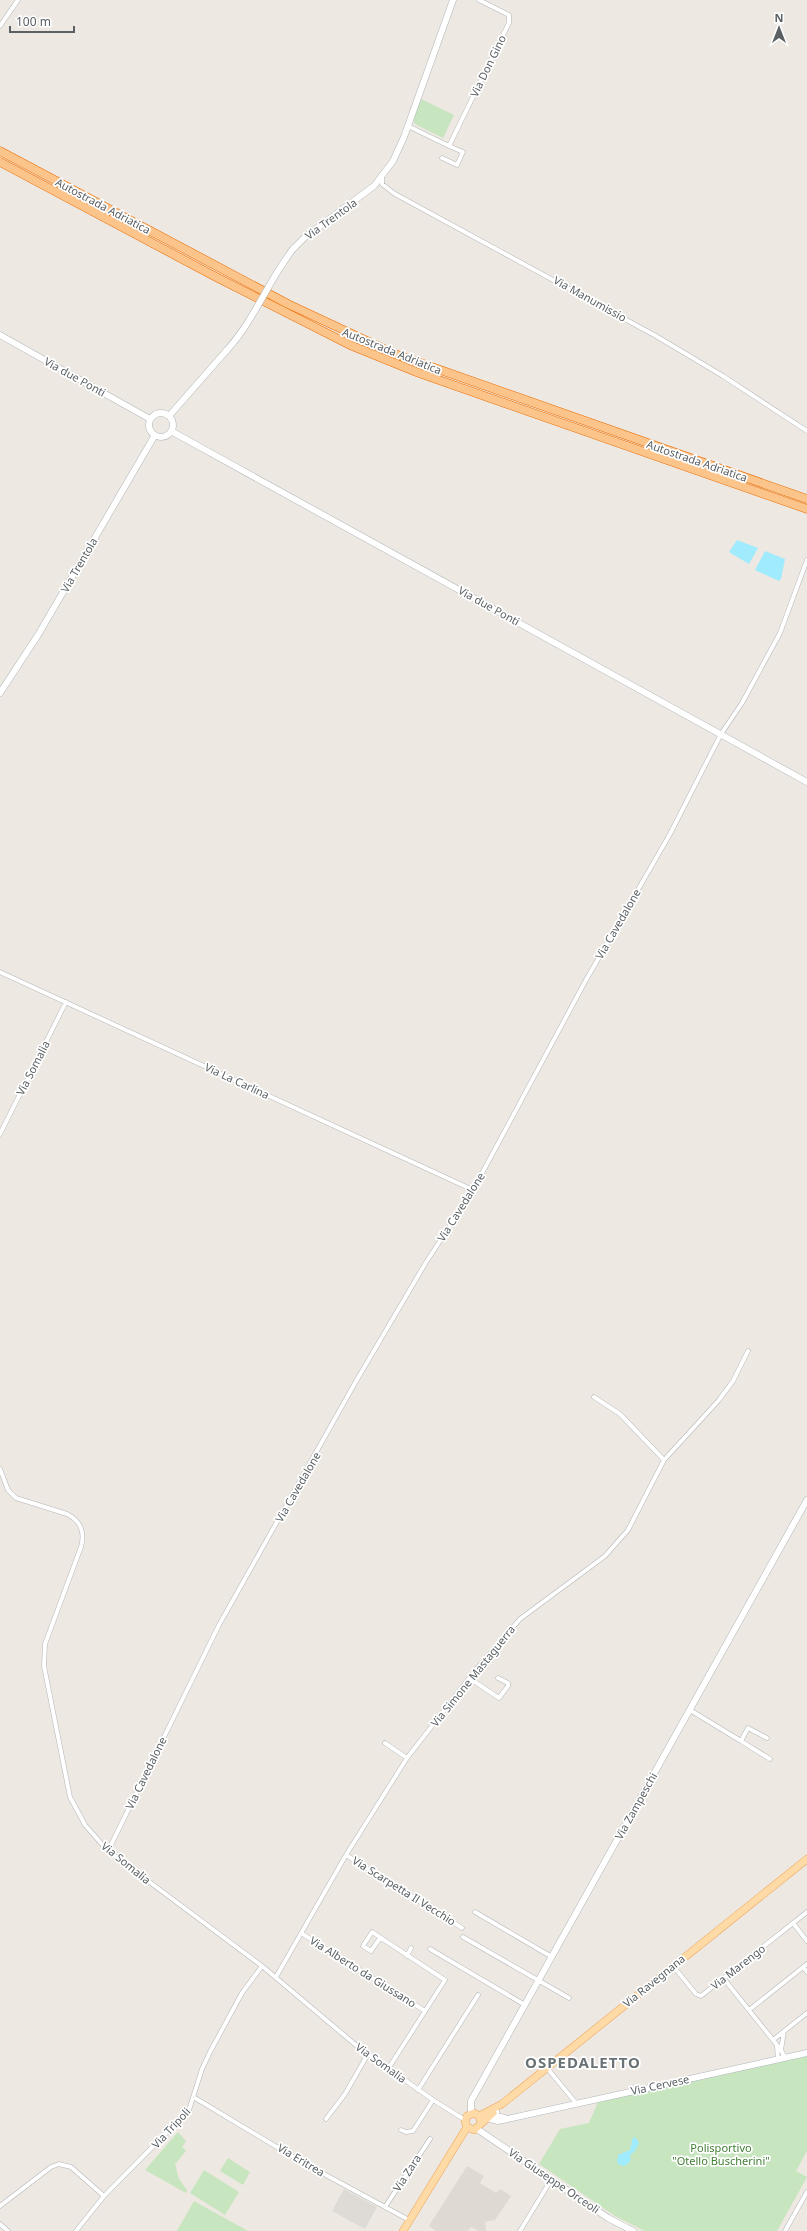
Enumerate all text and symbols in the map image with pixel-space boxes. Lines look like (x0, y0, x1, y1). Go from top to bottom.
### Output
scale bar (10, 8, 74, 34)
north arrow (759, 8, 799, 48)
text: N (775, 10, 783, 25)
text: 100 m (16, 13, 51, 30)
street label: Via Don Gino (466, 32, 509, 99)
street label: Autostrada Adriatica (53, 174, 153, 237)
street label: Via Trentola (302, 195, 360, 243)
street label: Via Manumissio (551, 272, 630, 325)
street label: Autostrada Adriatica (340, 324, 444, 377)
street label: Via due Ponti (42, 354, 109, 400)
street label: Autostrada Adriatica (645, 436, 750, 485)
street label: Via Trentola (57, 535, 100, 595)
street label: Via due Ponti (456, 583, 523, 629)
street label: Via Cavedalone (591, 886, 644, 962)
street label: Via Somalia (12, 1038, 53, 1098)
street label: Via La Carlina (203, 1059, 272, 1102)
street label: Via Cavedalone (433, 1169, 488, 1244)
street label: Via Cavedalone (271, 1449, 324, 1525)
street label: Via Simone Mastaguerra (427, 1622, 518, 1730)
street label: Via Cavedalone (122, 1734, 170, 1811)
street label: Via Zampeschi (611, 1770, 660, 1842)
street label: Via Somalia (98, 1838, 154, 1887)
street label: Via Scarpetta Il Vecchio (350, 1853, 459, 1929)
street label: Via Alberto da Giussano (307, 1933, 420, 2011)
street label: Via Marengo (707, 1940, 768, 1993)
street label: Via Ravegnana (619, 1951, 688, 2010)
street label: Via Somalia (353, 2039, 410, 2086)
district label: OSPEDALETTO (525, 2052, 641, 2072)
street label: Via Cervese (629, 2071, 691, 2098)
street label: Via Tripoli (148, 2104, 193, 2151)
street label: Via Eritrea (275, 2140, 328, 2180)
park label: Polisportivo "Otello Buscherini" (672, 2140, 770, 2168)
street label: Via Giuseppe Orceoli (506, 2144, 603, 2217)
street label: Via Zara (389, 2151, 424, 2194)

